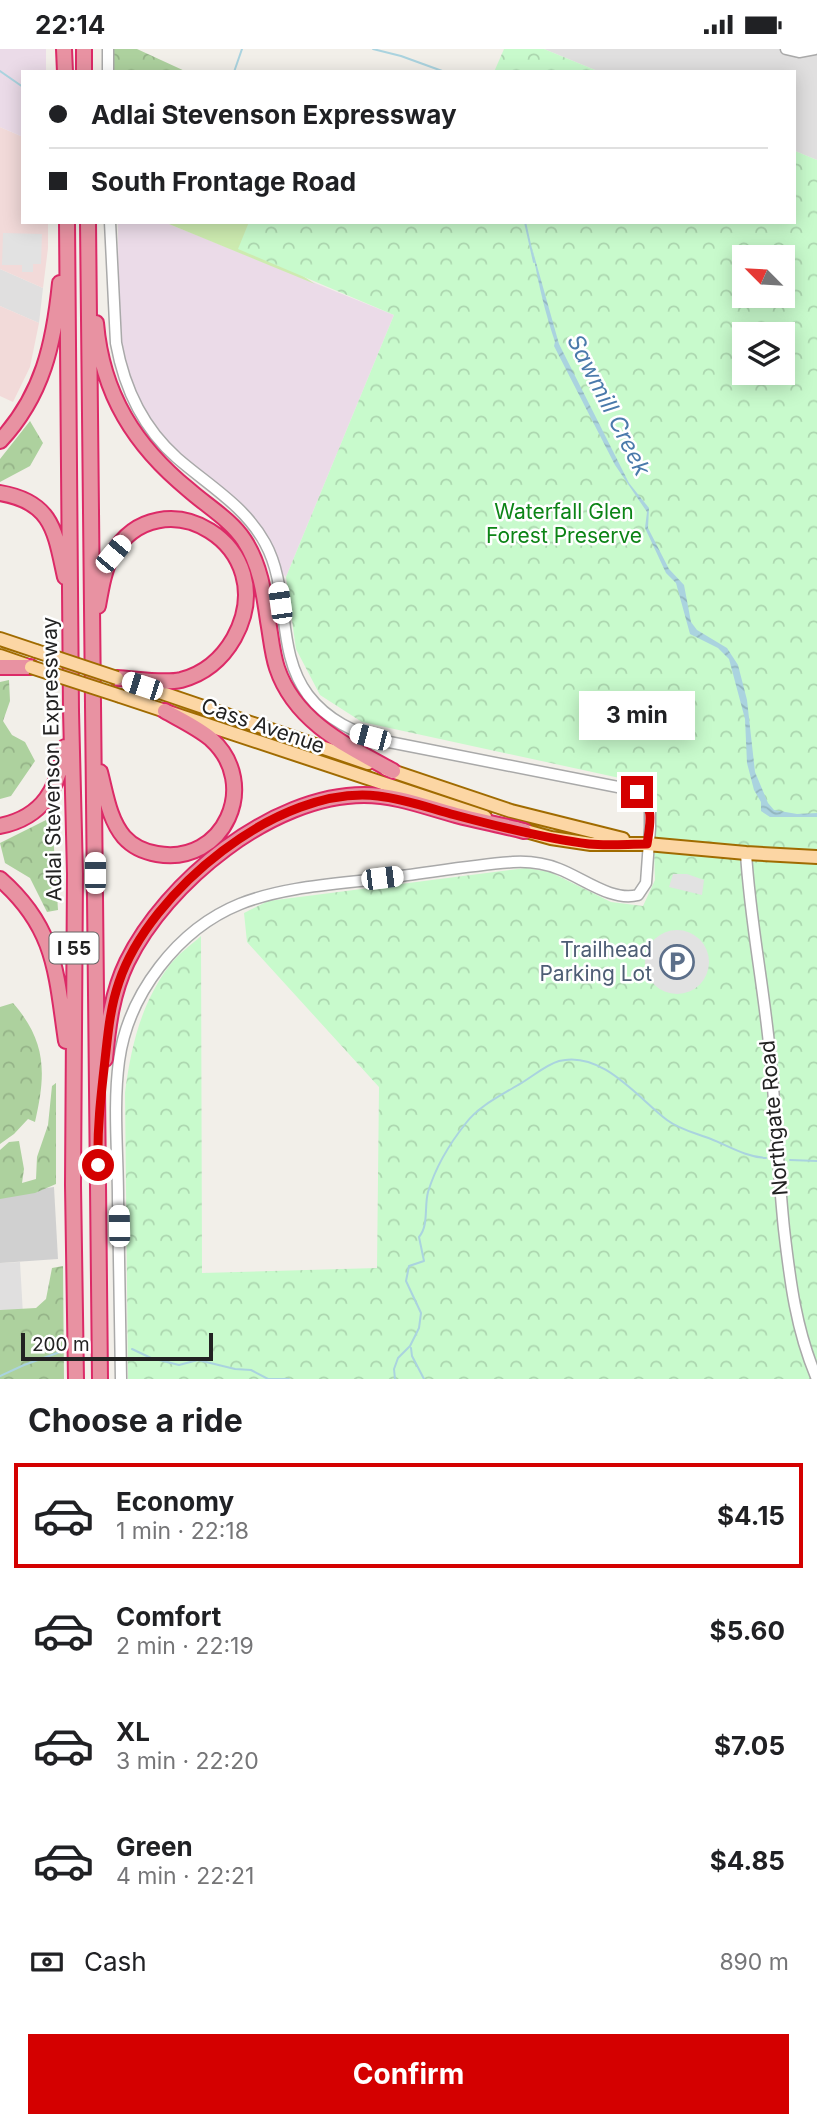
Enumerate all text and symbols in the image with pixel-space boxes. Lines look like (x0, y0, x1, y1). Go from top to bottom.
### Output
text: 22:14 (35, 9, 105, 40)
text: Adlai Stevenson Expressway (91, 99, 457, 130)
text: South Frontage Road (91, 166, 356, 197)
north arrow (732, 245, 794, 308)
map controls (732, 245, 795, 385)
button: layers (732, 322, 795, 385)
water label: Sawmill Creek (561, 329, 657, 481)
park label: Waterfall Glen Forest Preserve (486, 499, 642, 548)
car (92, 531, 135, 577)
car (267, 581, 294, 625)
street label: Adlai Stevenson Expressway (37, 616, 66, 902)
car (119, 670, 166, 702)
callout: 3 min (579, 691, 695, 739)
street label: Cass Avenue (198, 693, 328, 758)
text: 3 min (606, 701, 668, 729)
car (347, 721, 394, 753)
route end (621, 776, 653, 808)
car (85, 852, 106, 894)
car (360, 865, 405, 891)
road number: I 55 (50, 933, 98, 963)
place label: Trailhead Parking Lot (539, 937, 652, 986)
parking icon: Trailhead Parking Lot (658, 943, 696, 981)
street label: Northgate Road (754, 1039, 793, 1197)
route start (82, 1149, 114, 1181)
car (109, 1205, 130, 1247)
scale bar (21, 1330, 214, 1362)
text: 200 m (32, 1333, 90, 1356)
text: Choose a ride (28, 1401, 243, 1440)
icon: car (32, 1484, 95, 1547)
text: Economy (116, 1486, 234, 1517)
text: $4.15 (717, 1500, 785, 1531)
text: 1 min · 22:18 (116, 1517, 249, 1545)
icon: car (32, 1599, 95, 1662)
text: Comfort (116, 1601, 221, 1632)
text: $5.60 (710, 1615, 785, 1646)
text: 2 min · 22:19 (116, 1632, 254, 1660)
icon: car (32, 1714, 95, 1777)
text: XL (116, 1716, 150, 1747)
text: $7.05 (714, 1730, 785, 1761)
text: 3 min · 22:20 (116, 1747, 259, 1775)
icon: car (32, 1829, 95, 1892)
text: Green (116, 1831, 193, 1862)
text: $4.85 (710, 1845, 785, 1876)
text: 4 min · 22:21 (116, 1862, 254, 1890)
icon: cash (28, 1943, 66, 1981)
text: Cash (84, 1946, 147, 1977)
text: 890 m (719, 1948, 789, 1976)
button: Confirm (28, 2034, 789, 2114)

